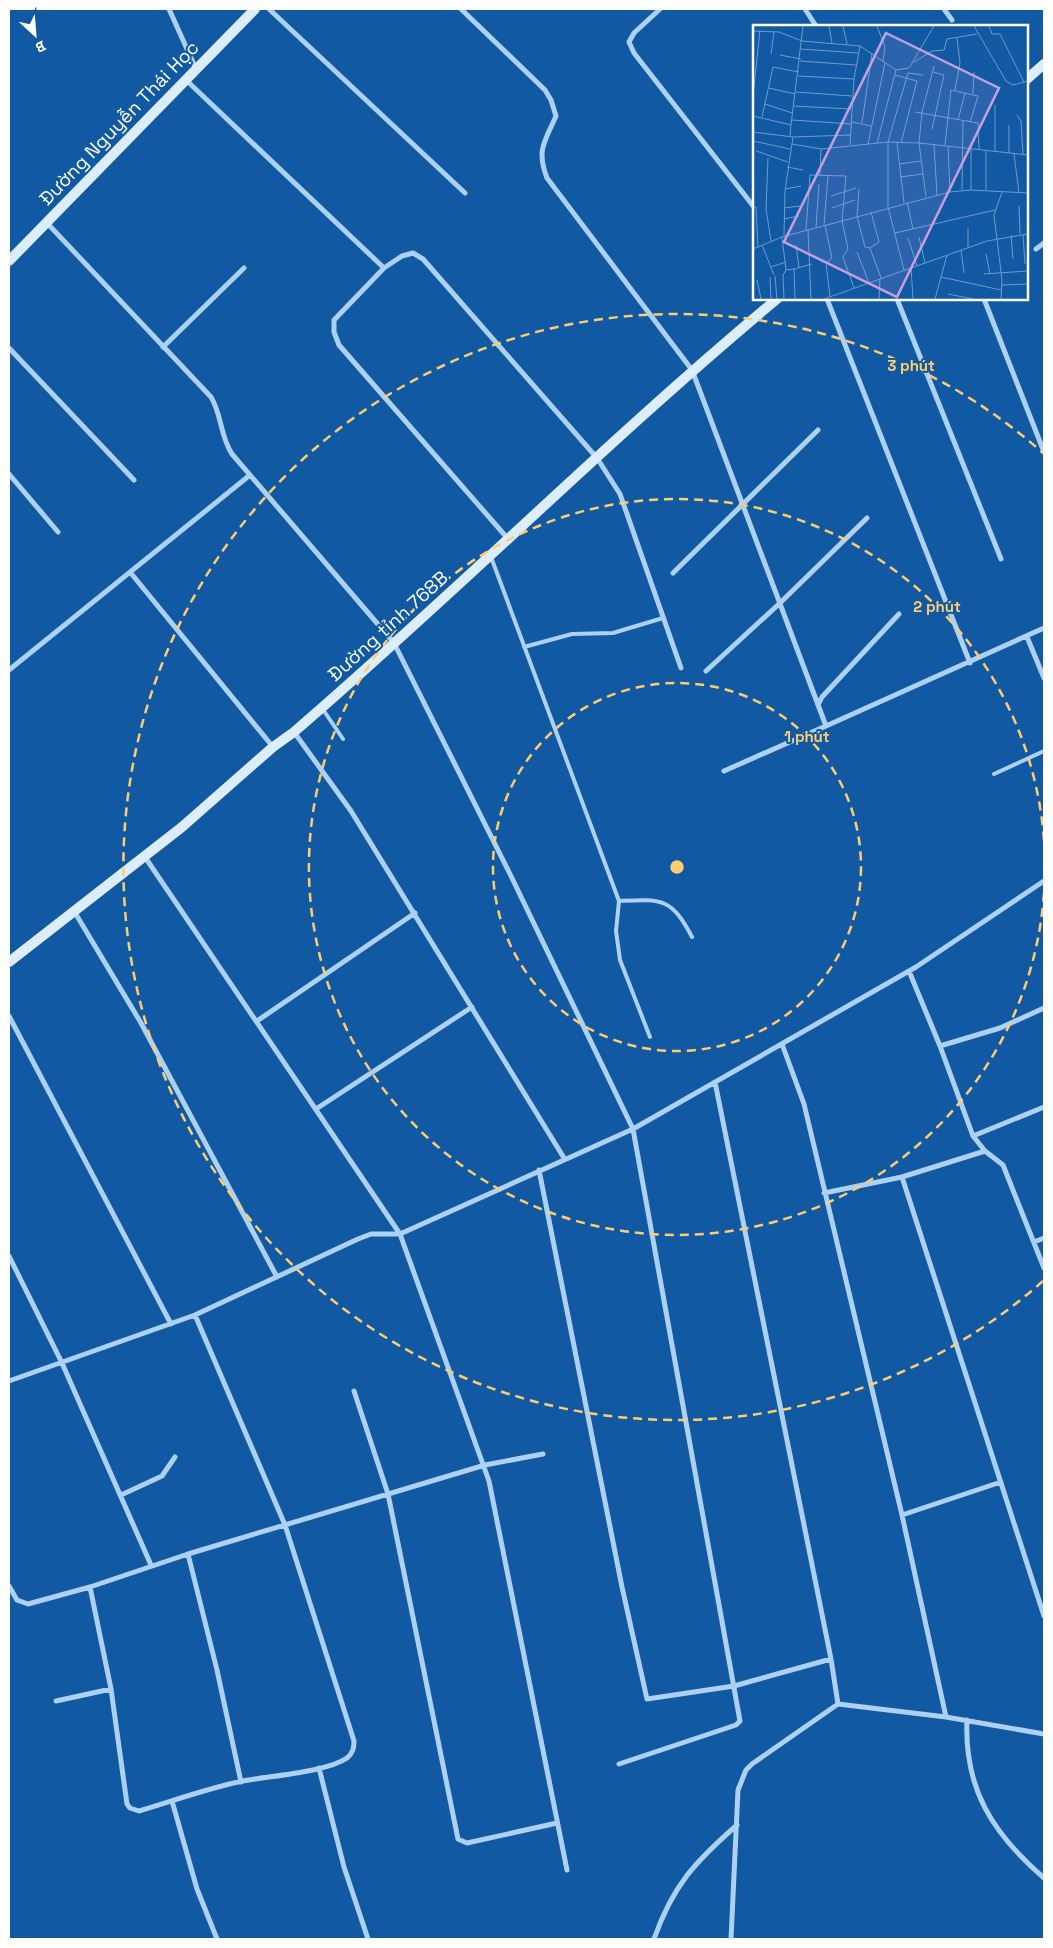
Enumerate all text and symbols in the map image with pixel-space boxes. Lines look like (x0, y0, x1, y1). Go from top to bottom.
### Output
north arrow (10, 10, 60, 60)
inset map (753, 25, 1028, 300)
street label: Đường Nguyễn Thái Học (34, 35, 204, 211)
text: B (33, 37, 49, 57)
text: 3 phút (887, 356, 935, 375)
street label: Đường tỉnh 768B (323, 565, 453, 687)
text: 2 phút (913, 597, 961, 616)
text: 1 phút (784, 727, 830, 746)
centre of rings (668, 858, 686, 876)

